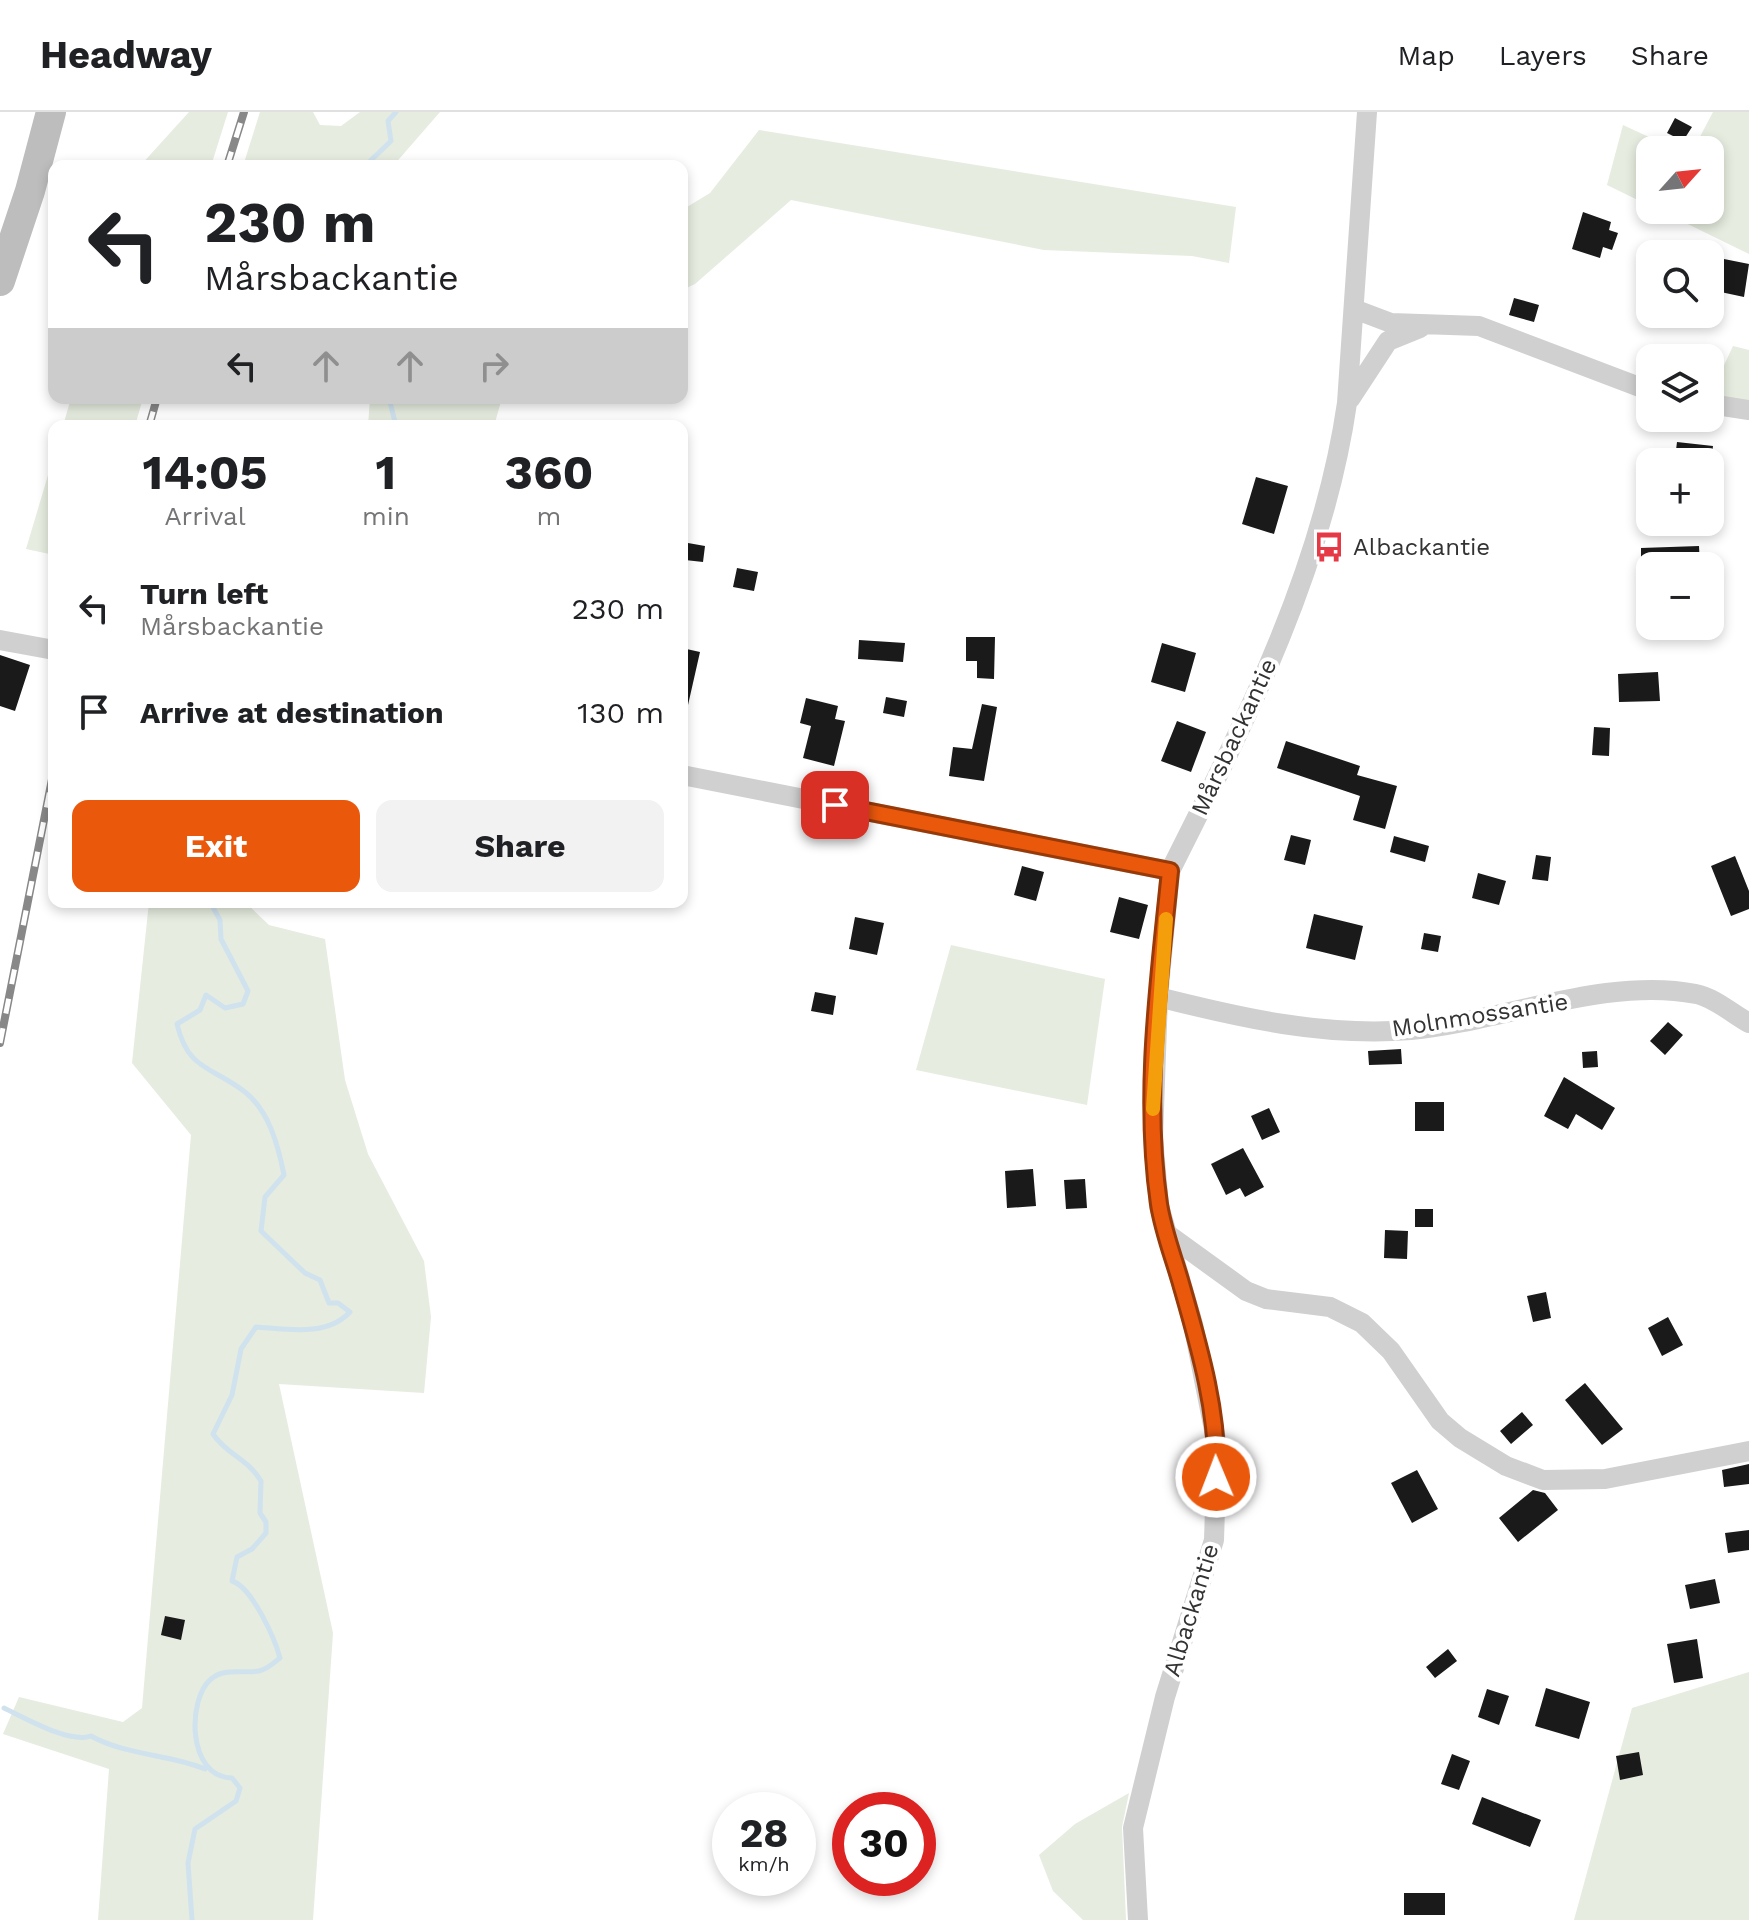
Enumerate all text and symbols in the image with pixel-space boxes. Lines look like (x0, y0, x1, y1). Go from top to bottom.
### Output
text: Headway (40, 33, 212, 77)
text: Map (1398, 39, 1455, 72)
text: Layers (1499, 39, 1587, 72)
text: Share (1631, 39, 1709, 72)
north arrow (1636, 136, 1724, 224)
map controls (1636, 136, 1724, 640)
text: 230 m (204, 190, 375, 256)
icon: left (72, 192, 176, 296)
button: search (1636, 240, 1724, 328)
text: Mårsbackantie (204, 257, 459, 299)
icon: left (220, 344, 264, 388)
icon: ahead (304, 344, 348, 388)
icon: ahead (388, 344, 432, 388)
icon: right (472, 344, 516, 388)
button: layers (1636, 344, 1724, 432)
text: 14:05 (143, 444, 267, 501)
text: 1 (376, 444, 396, 501)
text: 360 (504, 444, 593, 501)
button: + (1636, 448, 1724, 536)
text: Arrival (164, 501, 246, 531)
text: min (362, 501, 410, 531)
text: m (537, 501, 561, 531)
bus stop icon: Albackantie (1312, 530, 1346, 564)
place label: Albackantie (1353, 533, 1490, 561)
button: − (1636, 552, 1724, 640)
text: Turn left (140, 576, 268, 611)
icon: left (72, 586, 116, 630)
text: 230 m (572, 591, 664, 626)
text: Mårsbackantie (140, 611, 324, 641)
street label: Mårsbackantie (1185, 654, 1283, 820)
icon: arrive (72, 690, 116, 734)
text: Arrive at destination (140, 695, 444, 730)
text: 130 m (577, 695, 664, 730)
pin (801, 771, 869, 839)
icon: arrive (813, 783, 857, 827)
button: Exit (72, 800, 360, 892)
button: Share (376, 800, 664, 892)
street label: Molnmossantie (1390, 987, 1570, 1043)
position arrow (1174, 1435, 1258, 1519)
street label: Albackantie (1158, 1540, 1224, 1680)
speed limit sign: 30 (832, 1792, 936, 1896)
text: 28 (740, 1810, 788, 1857)
text: km/h (738, 1852, 790, 1876)

